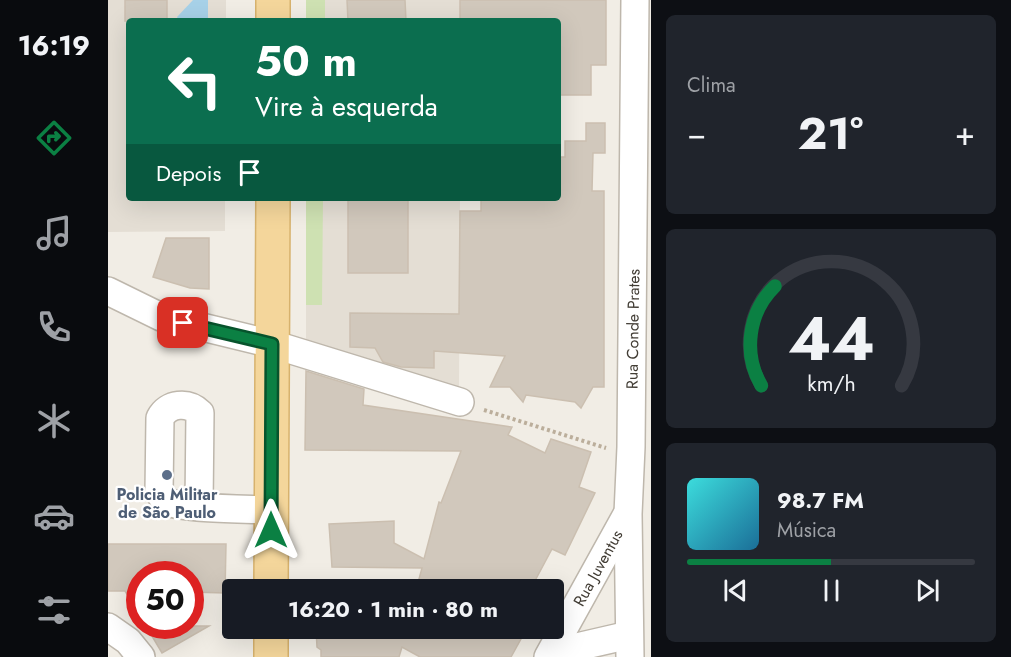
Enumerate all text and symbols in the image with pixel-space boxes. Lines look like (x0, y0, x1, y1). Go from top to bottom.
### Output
text: 16:19 (18, 26, 90, 65)
text: 50 m (255, 31, 357, 92)
icon: left (156, 42, 234, 120)
text: Clima (687, 71, 736, 100)
text: Vire à esquerda (255, 87, 438, 126)
text: 21° (798, 101, 863, 166)
text: − (687, 110, 706, 157)
text: + (955, 110, 975, 157)
icon: directions (33, 117, 75, 159)
icon: arrive (233, 156, 266, 189)
text: Depois (156, 157, 221, 189)
icon: music (33, 212, 75, 254)
street label: Rua Conde Prates (620, 269, 646, 389)
text: 44 (787, 293, 875, 383)
pin (157, 297, 208, 348)
icon: phone (33, 306, 75, 348)
icon: arrive (166, 306, 199, 339)
text: km/h (807, 368, 855, 399)
icon: climate (33, 400, 75, 442)
marker: Policia Militar de São Paulo (160, 468, 174, 482)
place label: Policia Militar de São Paulo (116, 483, 218, 524)
text: 98.7 FM (777, 484, 864, 516)
icon: car (33, 495, 75, 537)
position arrow (239, 498, 303, 562)
text: Música (777, 516, 836, 545)
street label: Rua Juventus (568, 526, 628, 610)
speed limit sign: 50 (126, 561, 204, 639)
icon: previous (719, 574, 752, 607)
icon: pause (815, 574, 848, 607)
icon: next (911, 574, 944, 607)
icon: filters (33, 589, 75, 631)
text: 16:20 · 1 min · 80 m (288, 593, 498, 625)

